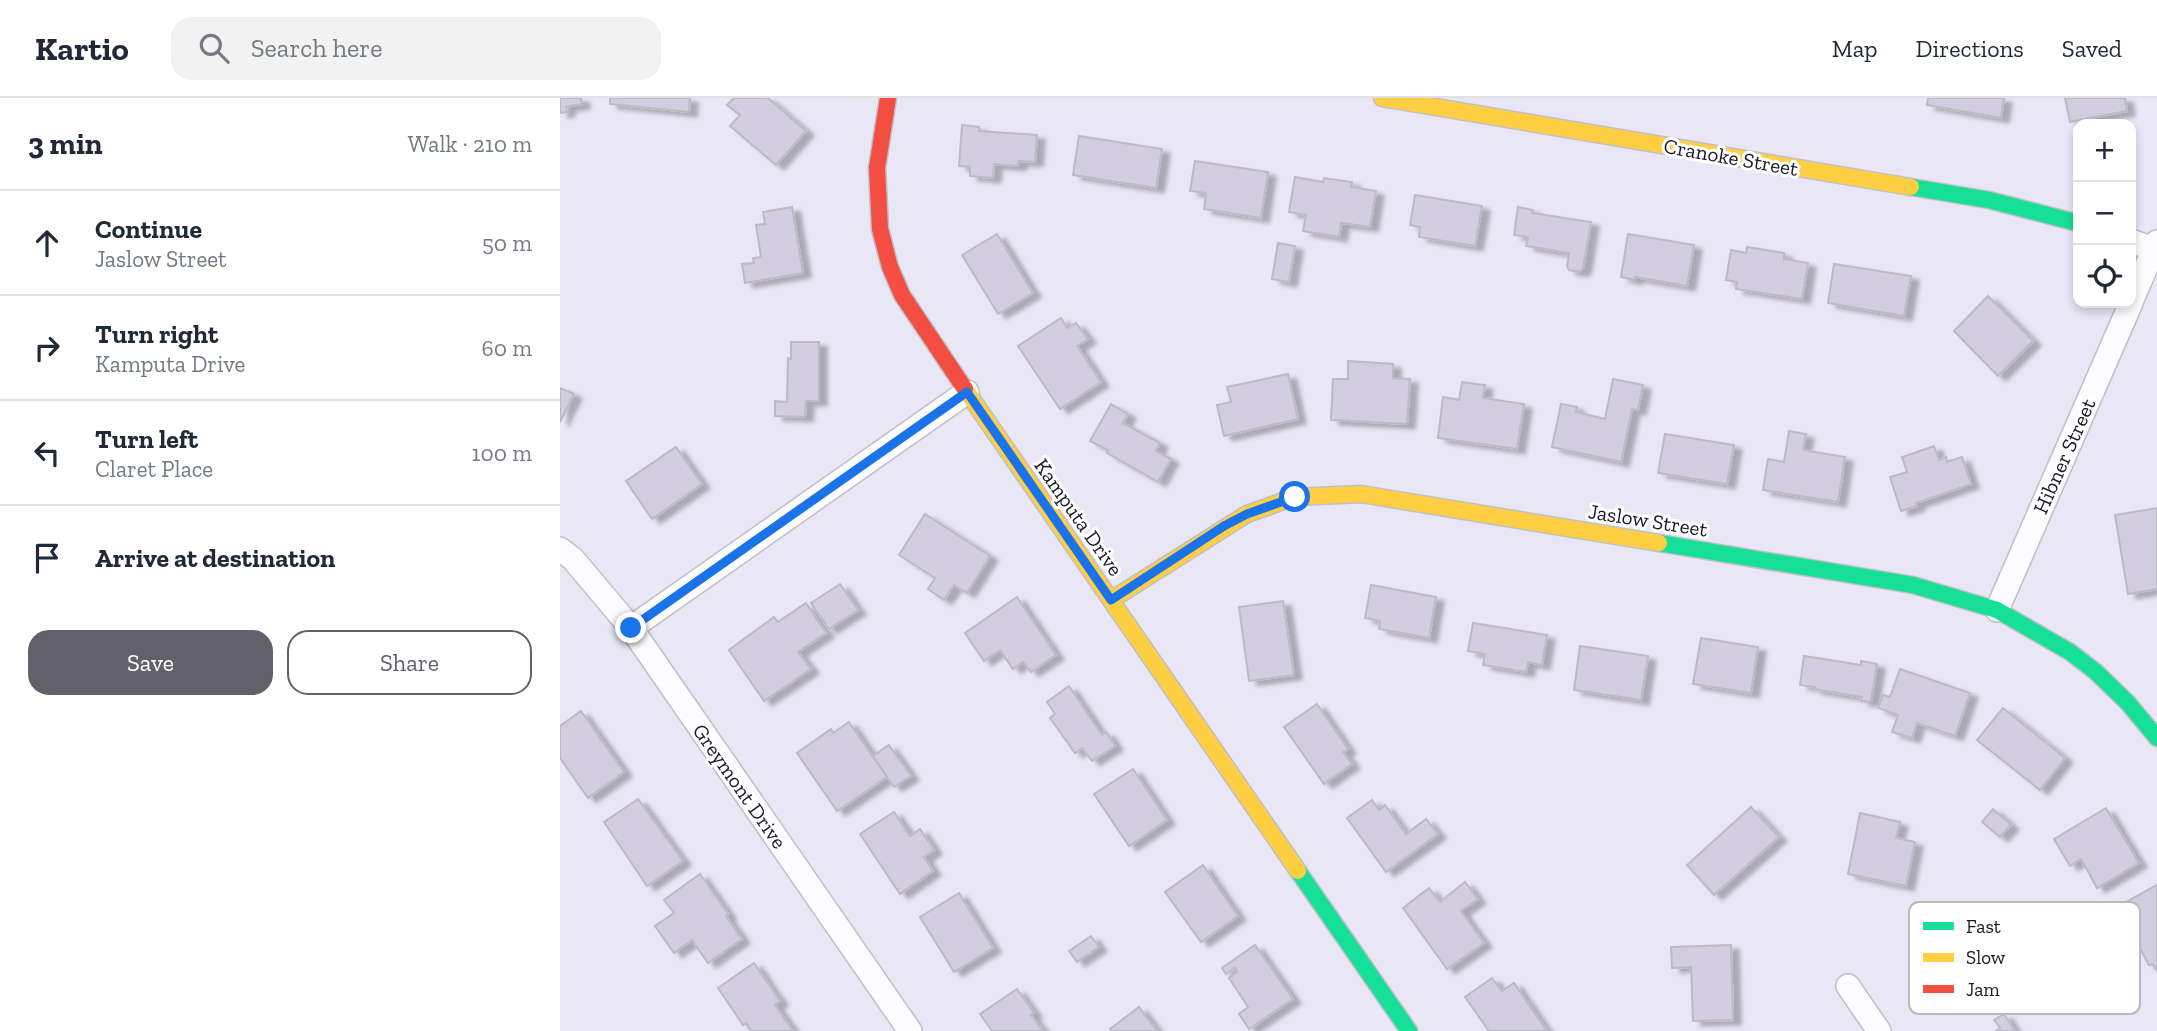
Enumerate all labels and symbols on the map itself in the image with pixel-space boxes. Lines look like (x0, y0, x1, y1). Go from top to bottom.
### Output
street label: Cranoke Street (1662, 133, 1800, 181)
street label: Hibner Street (2027, 394, 2101, 517)
street label: Kamputa Drive (1029, 454, 1129, 580)
route start (1279, 481, 1310, 512)
street label: Jaslow Street (1587, 498, 1710, 542)
route end (615, 612, 646, 643)
street label: Greymont Drive (688, 719, 792, 853)
legend (1909, 902, 2140, 1014)
text: Fast (1966, 915, 2001, 938)
text: Slow (1966, 946, 2006, 969)
text: Jam (1966, 978, 2000, 1001)

